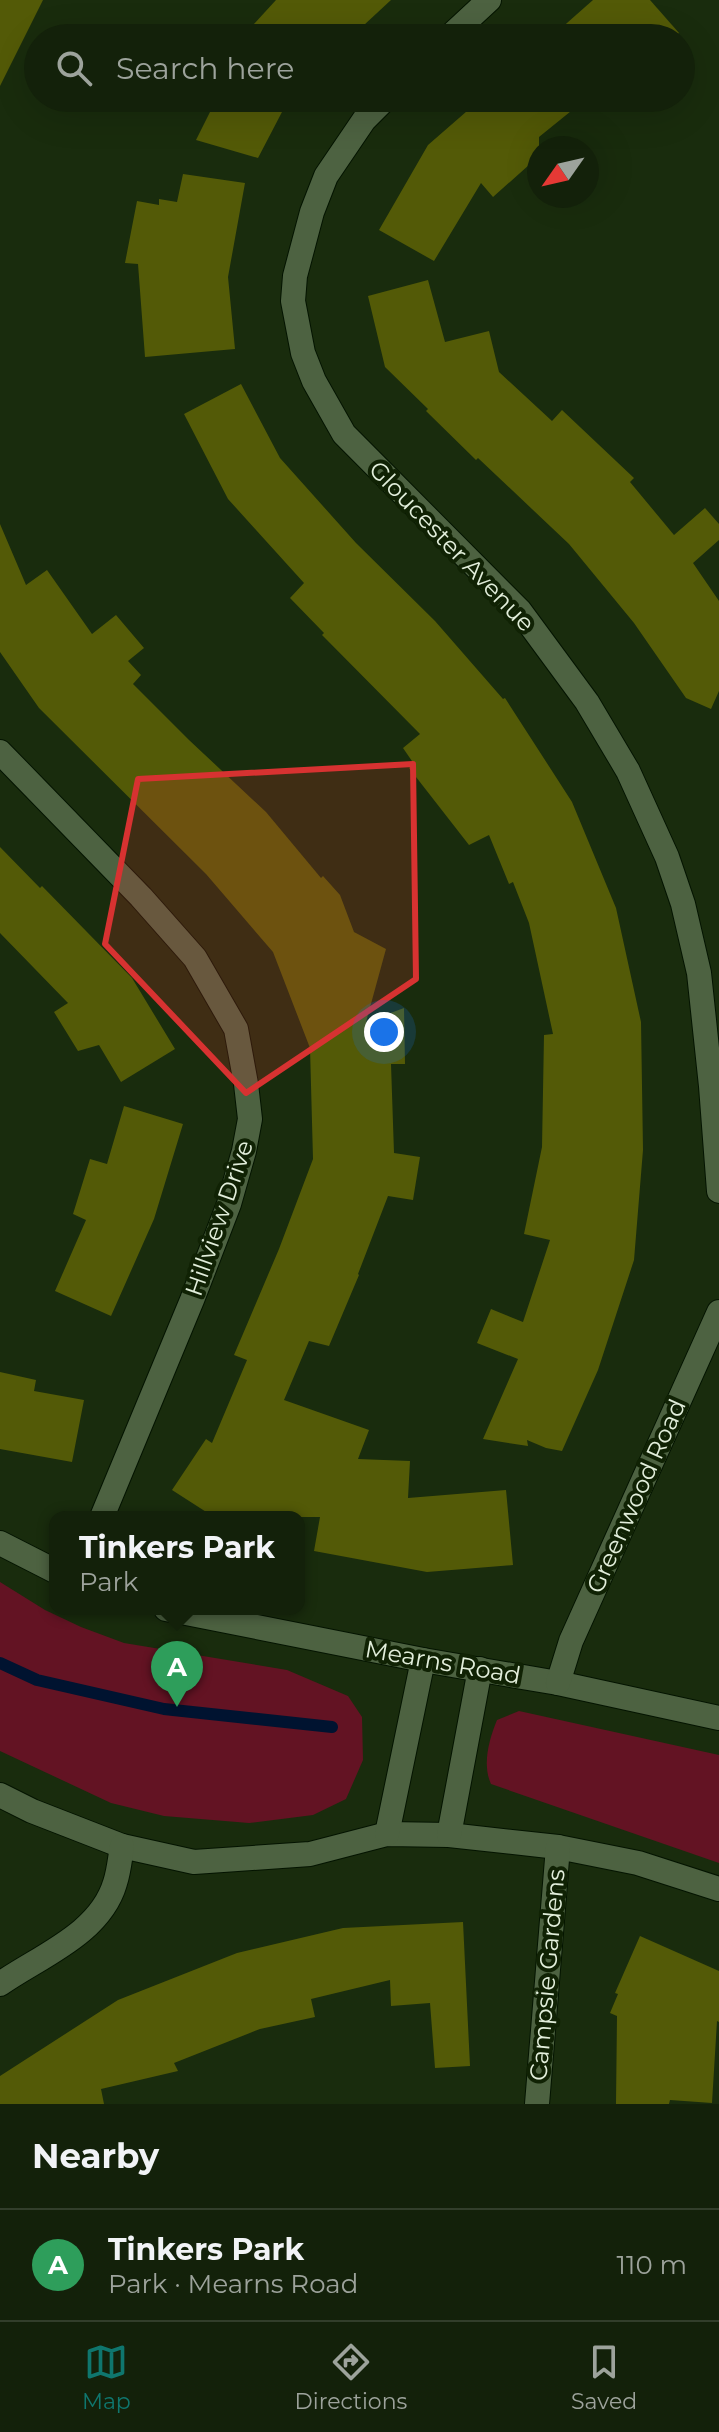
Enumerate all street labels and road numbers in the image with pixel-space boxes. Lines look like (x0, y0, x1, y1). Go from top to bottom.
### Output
street label: Gloucester Avenue (363, 455, 541, 637)
street label: Hillview Drive (179, 1136, 259, 1300)
street label: Greenwood Road (580, 1395, 692, 1597)
street label: Mearns Road (363, 1634, 523, 1690)
street label: Campsie Gardens (523, 1868, 571, 2082)

